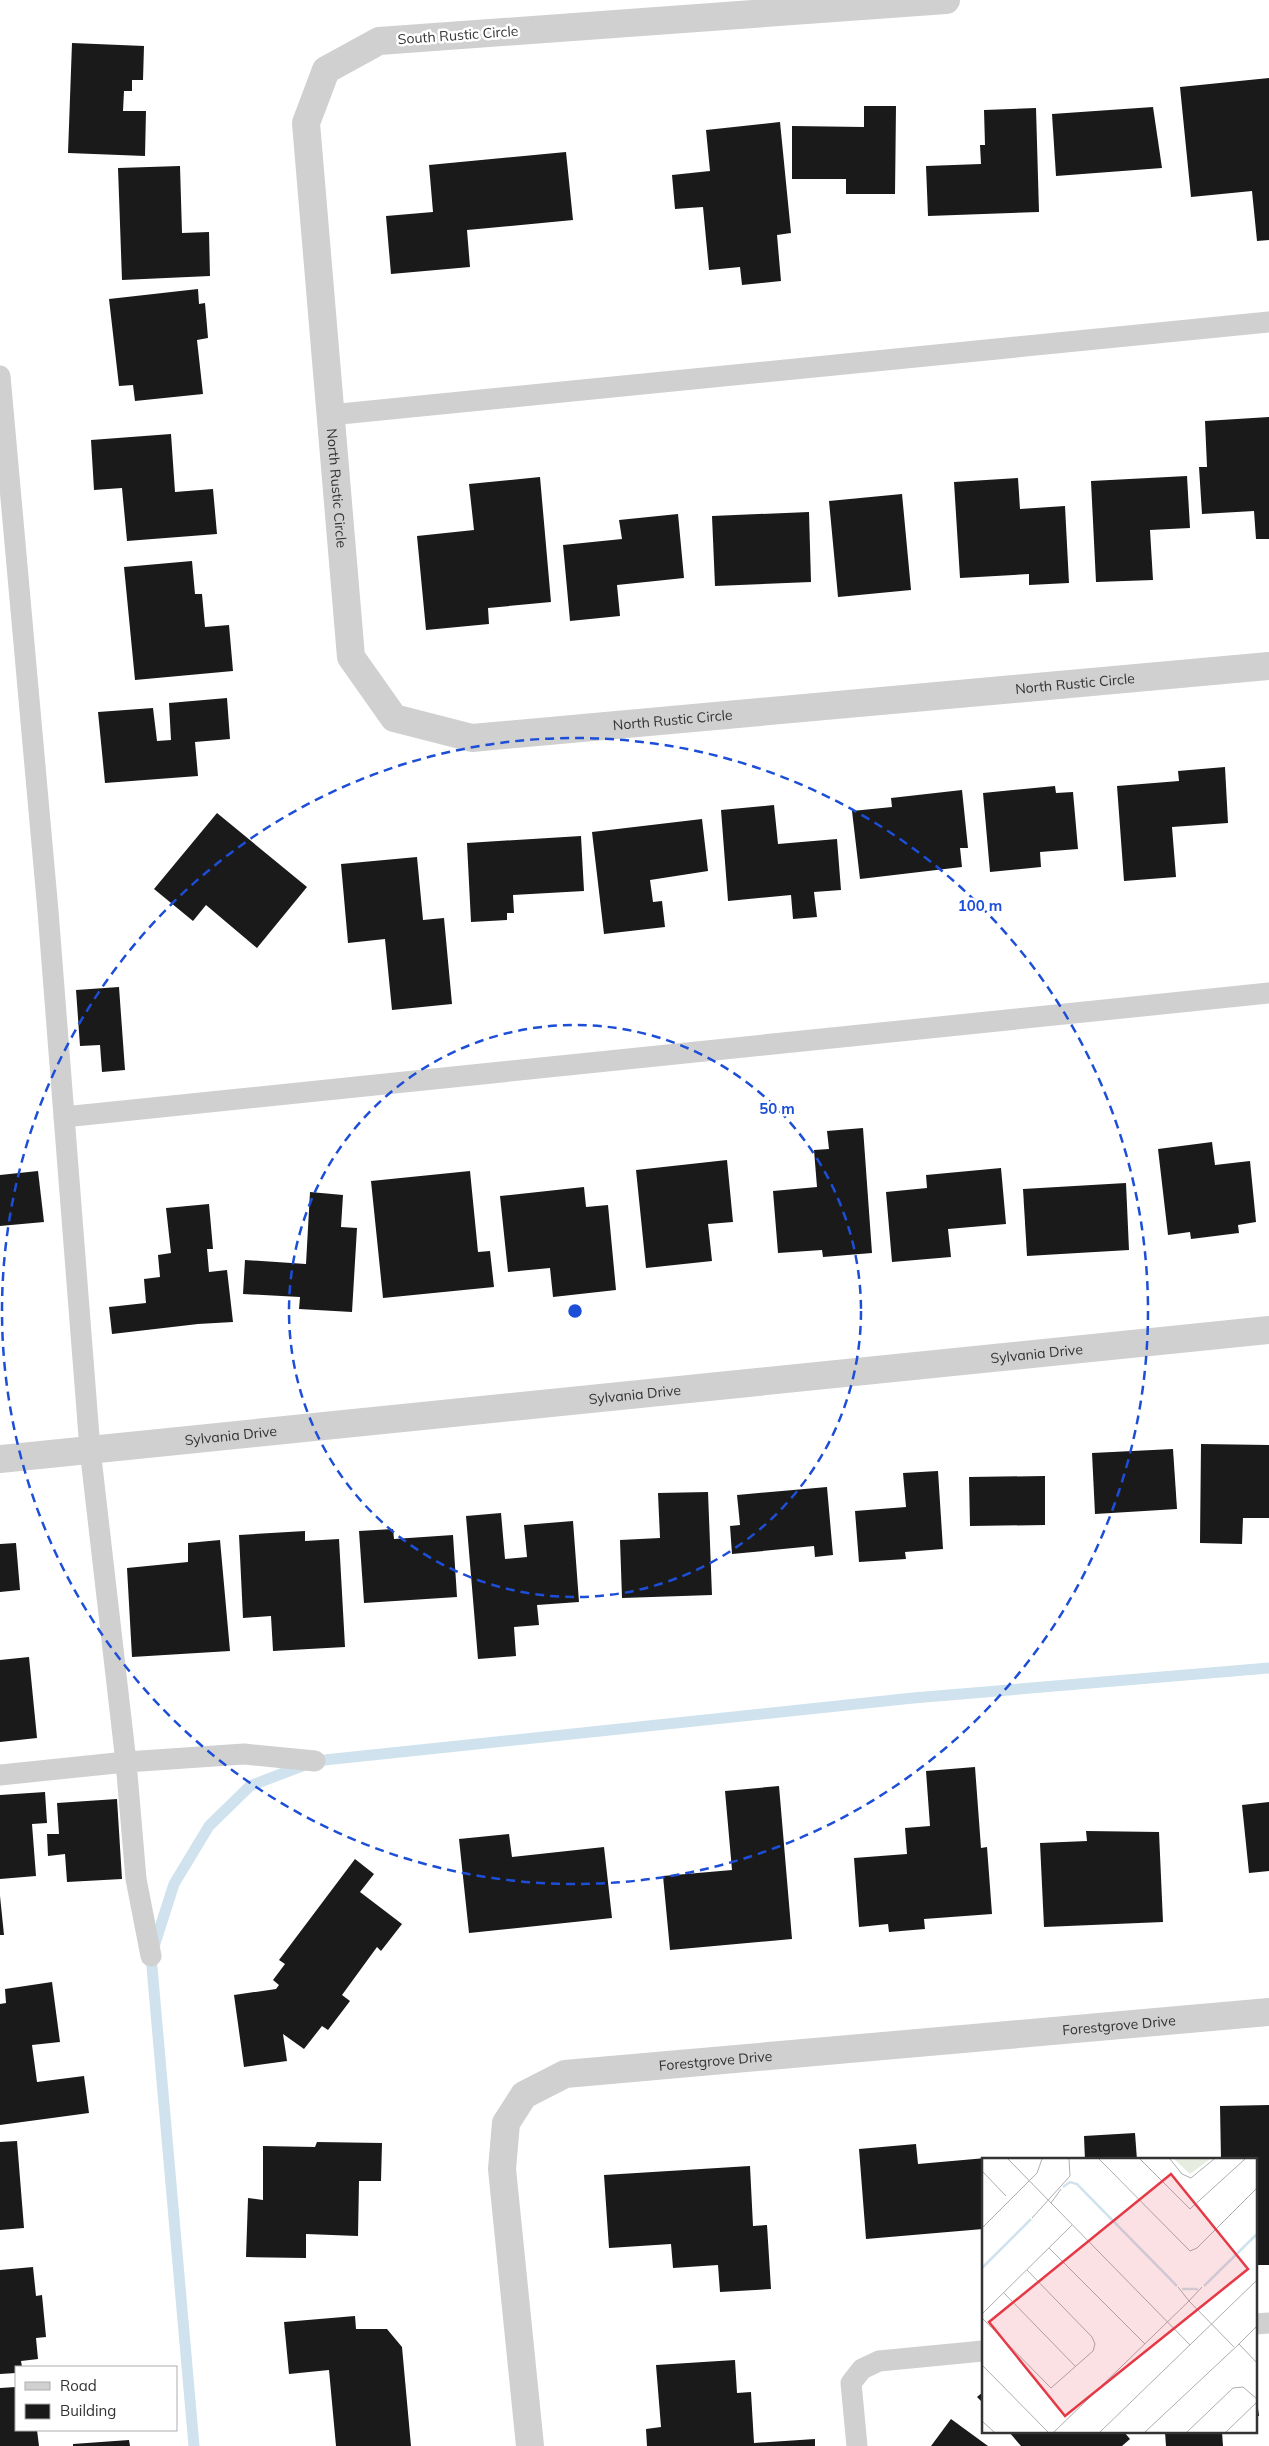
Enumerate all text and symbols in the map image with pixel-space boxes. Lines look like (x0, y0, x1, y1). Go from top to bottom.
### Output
street label: South Rustic Circle (397, 22, 519, 48)
street label: North Rustic Circle (323, 428, 351, 549)
street label: North Rustic Circle (1014, 669, 1136, 698)
street label: North Rustic Circle (612, 706, 733, 734)
text: 100 m (958, 896, 1002, 915)
text: 50 m (759, 1099, 795, 1118)
centre of rings (566, 1302, 584, 1320)
street label: Sylvania Drive (990, 1340, 1084, 1367)
street label: Sylvania Drive (588, 1381, 682, 1408)
street label: Sylvania Drive (184, 1422, 278, 1449)
street label: Forestgrove Drive (1061, 2011, 1176, 2039)
street label: Forestgrove Drive (658, 2047, 773, 2075)
inset map (982, 2158, 1256, 2434)
legend (15, 2366, 178, 2431)
text: Road (60, 2376, 97, 2395)
text: Building (60, 2401, 116, 2420)

